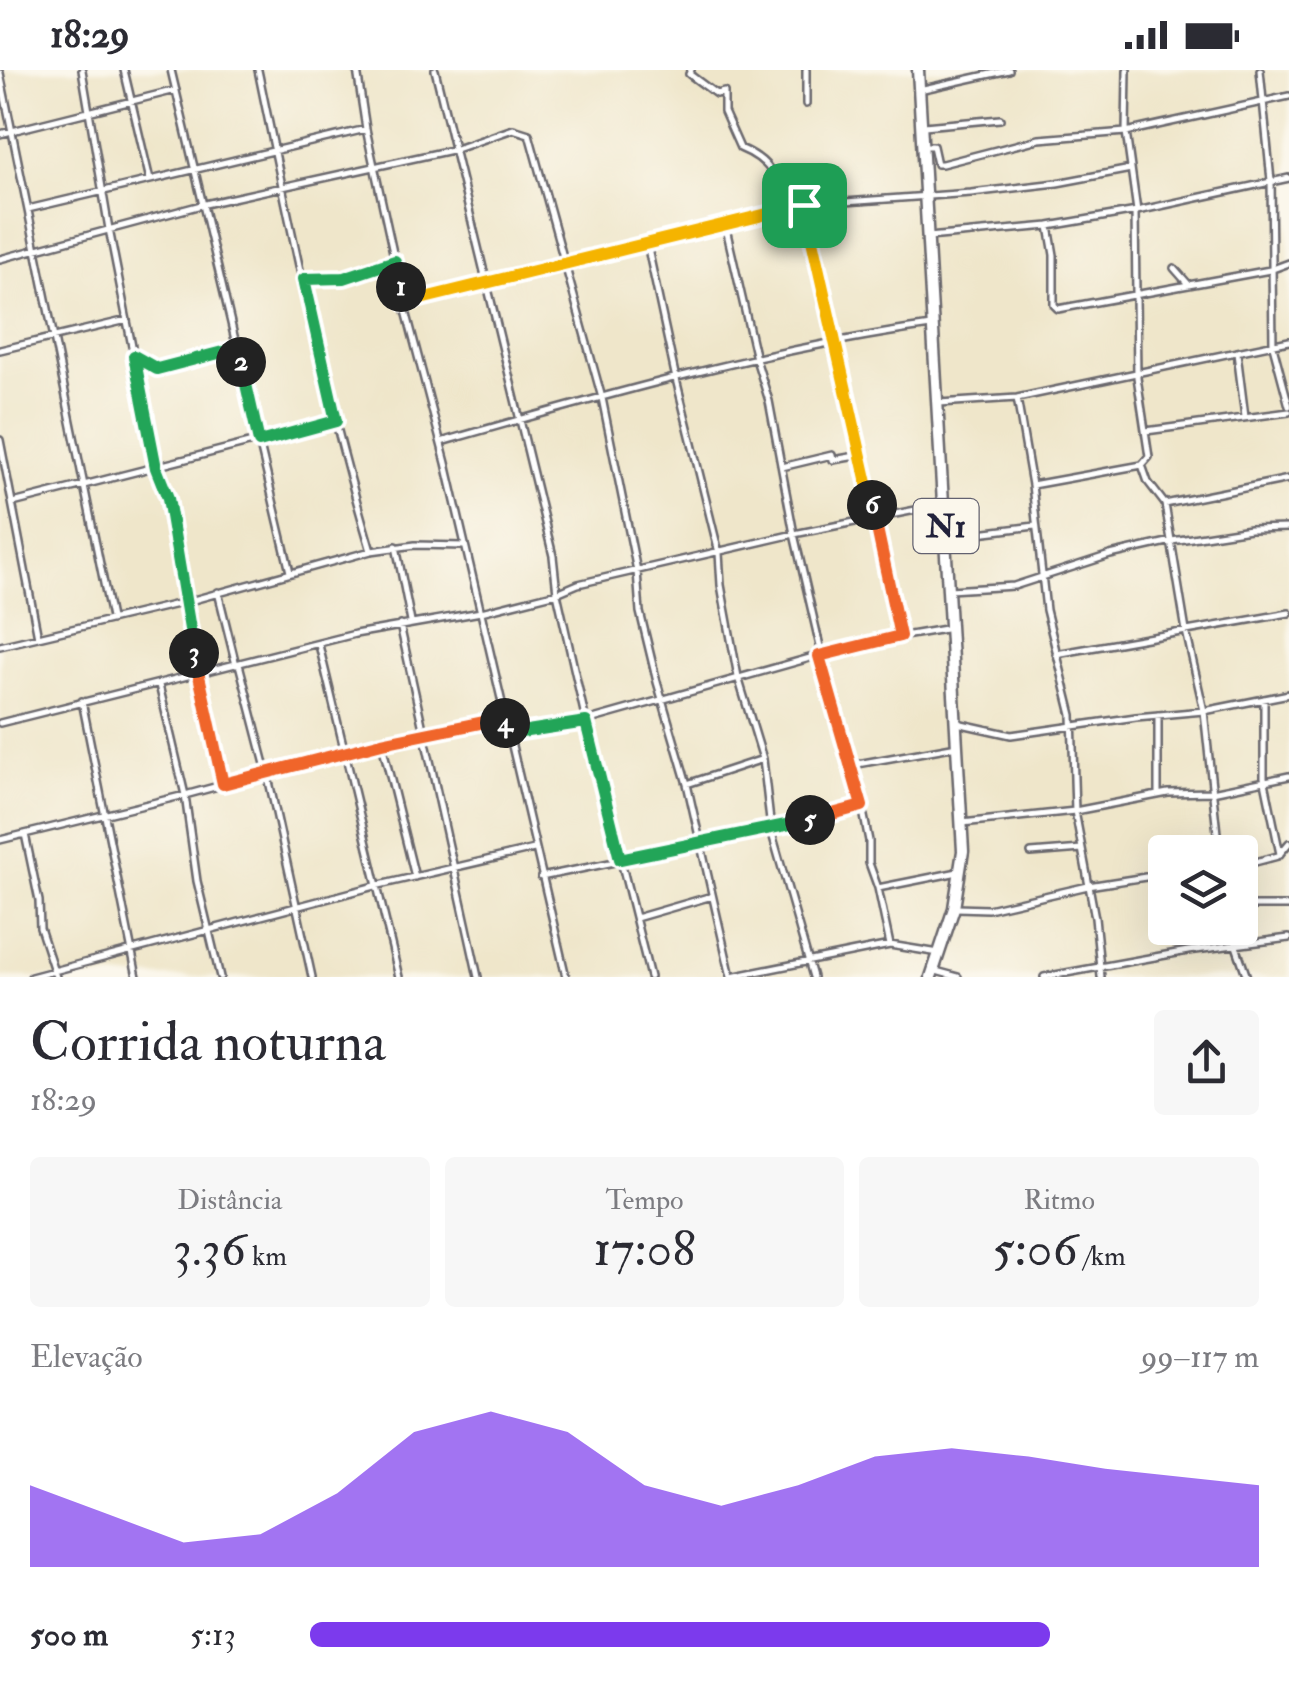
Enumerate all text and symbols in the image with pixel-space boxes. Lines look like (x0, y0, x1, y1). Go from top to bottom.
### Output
text: 18:29 (50, 11, 130, 59)
pin (762, 163, 847, 248)
icon: arrive (777, 178, 832, 233)
pin: 1 (376, 262, 426, 312)
text: 1 (396, 269, 406, 304)
pin: 2 (216, 337, 266, 387)
text: 2 (234, 344, 248, 379)
pin: 6 (847, 480, 897, 530)
text: 6 (865, 487, 879, 522)
road number: N1 (914, 499, 978, 553)
pin: 3 (169, 628, 219, 678)
text: 3 (189, 635, 199, 670)
pin: 4 (480, 698, 530, 748)
text: 4 (497, 705, 513, 740)
pin: 5 (785, 795, 835, 845)
text: 5 (804, 802, 816, 837)
map controls (1148, 835, 1258, 945)
button: layers (1148, 835, 1258, 945)
text: Corrida noturna (30, 1008, 386, 1077)
button: share (1154, 1010, 1259, 1115)
text: 18:29 (30, 1080, 97, 1120)
text: Distância (177, 1183, 282, 1218)
text: Tempo (605, 1183, 684, 1218)
text: Ritmo (1023, 1183, 1095, 1218)
text: 3.36 (173, 1218, 246, 1281)
text: 17:08 (593, 1218, 696, 1281)
text: 5:06 (992, 1218, 1078, 1281)
text: km (246, 1239, 287, 1274)
text: /km (1078, 1239, 1126, 1274)
text: Elevação (30, 1337, 143, 1377)
text: 99–117 m (1141, 1337, 1259, 1377)
text: 500 m (30, 1615, 108, 1655)
text: 5:13 (190, 1615, 236, 1655)

